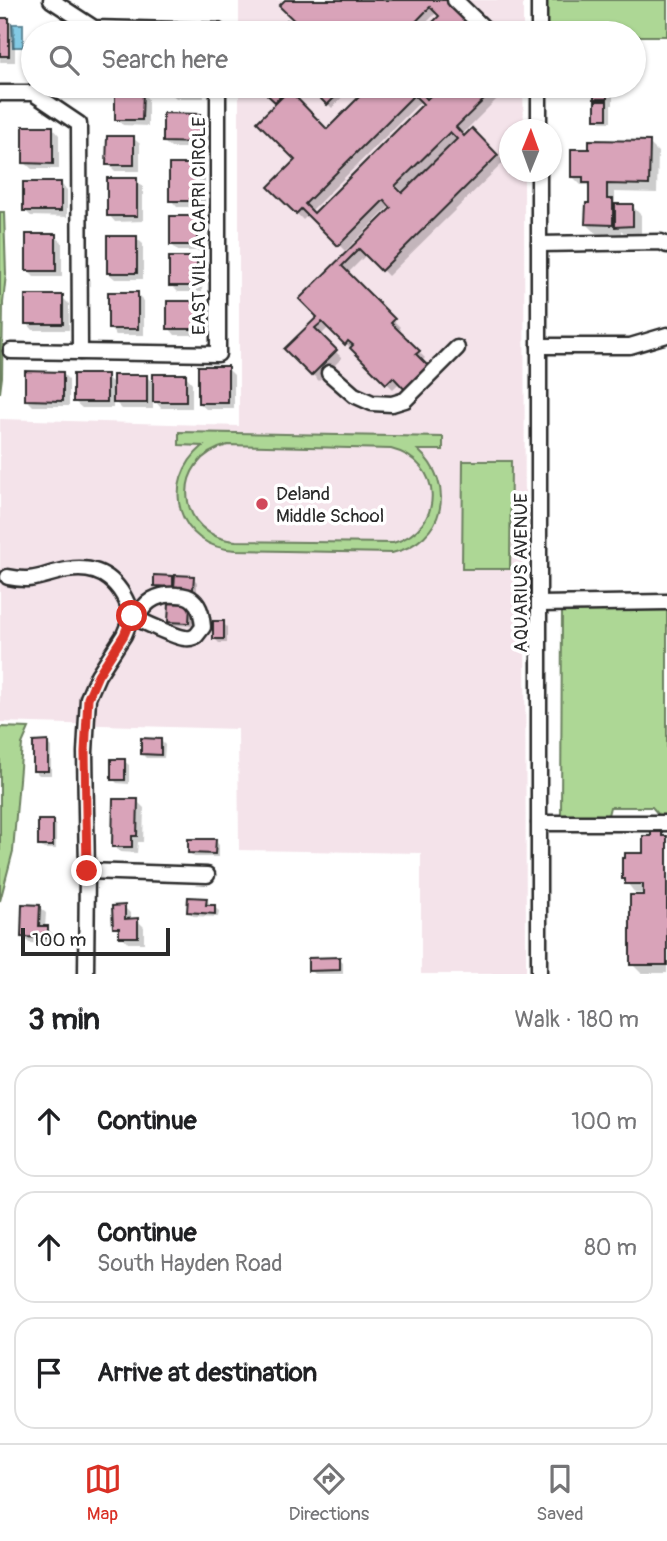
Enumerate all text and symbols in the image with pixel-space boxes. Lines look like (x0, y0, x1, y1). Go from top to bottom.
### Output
search box (21, 21, 646, 98)
icon: search (45, 41, 83, 79)
text: Search here (101, 44, 228, 76)
street label: EAST VILLA CAPRI CIRCLE (187, 117, 211, 335)
north arrow (499, 119, 562, 182)
place label: Deland Middle School (276, 482, 384, 528)
street label: AQUARIUS AVENUE (509, 493, 533, 653)
marker: Deland Middle School (254, 496, 270, 512)
route start (116, 600, 147, 631)
route end (71, 855, 102, 886)
scale bar (21, 925, 170, 957)
text: 100 m (32, 928, 86, 952)
text: 3 min (28, 1001, 100, 1038)
text: Walk · 180 m (514, 1005, 639, 1034)
icon: ahead (30, 1102, 68, 1140)
text: Continue (97, 1105, 197, 1137)
text: 100 m (571, 1107, 637, 1136)
text: Continue (97, 1217, 197, 1249)
icon: ahead (30, 1228, 68, 1266)
text: 80 m (584, 1233, 637, 1262)
text: South Hayden Road (97, 1249, 282, 1278)
icon: arrive (30, 1354, 68, 1392)
text: Arrive at destination (97, 1357, 317, 1389)
tab: Map (84, 1460, 122, 1526)
tab: Directions (289, 1460, 369, 1526)
tab: Saved (536, 1460, 583, 1526)

